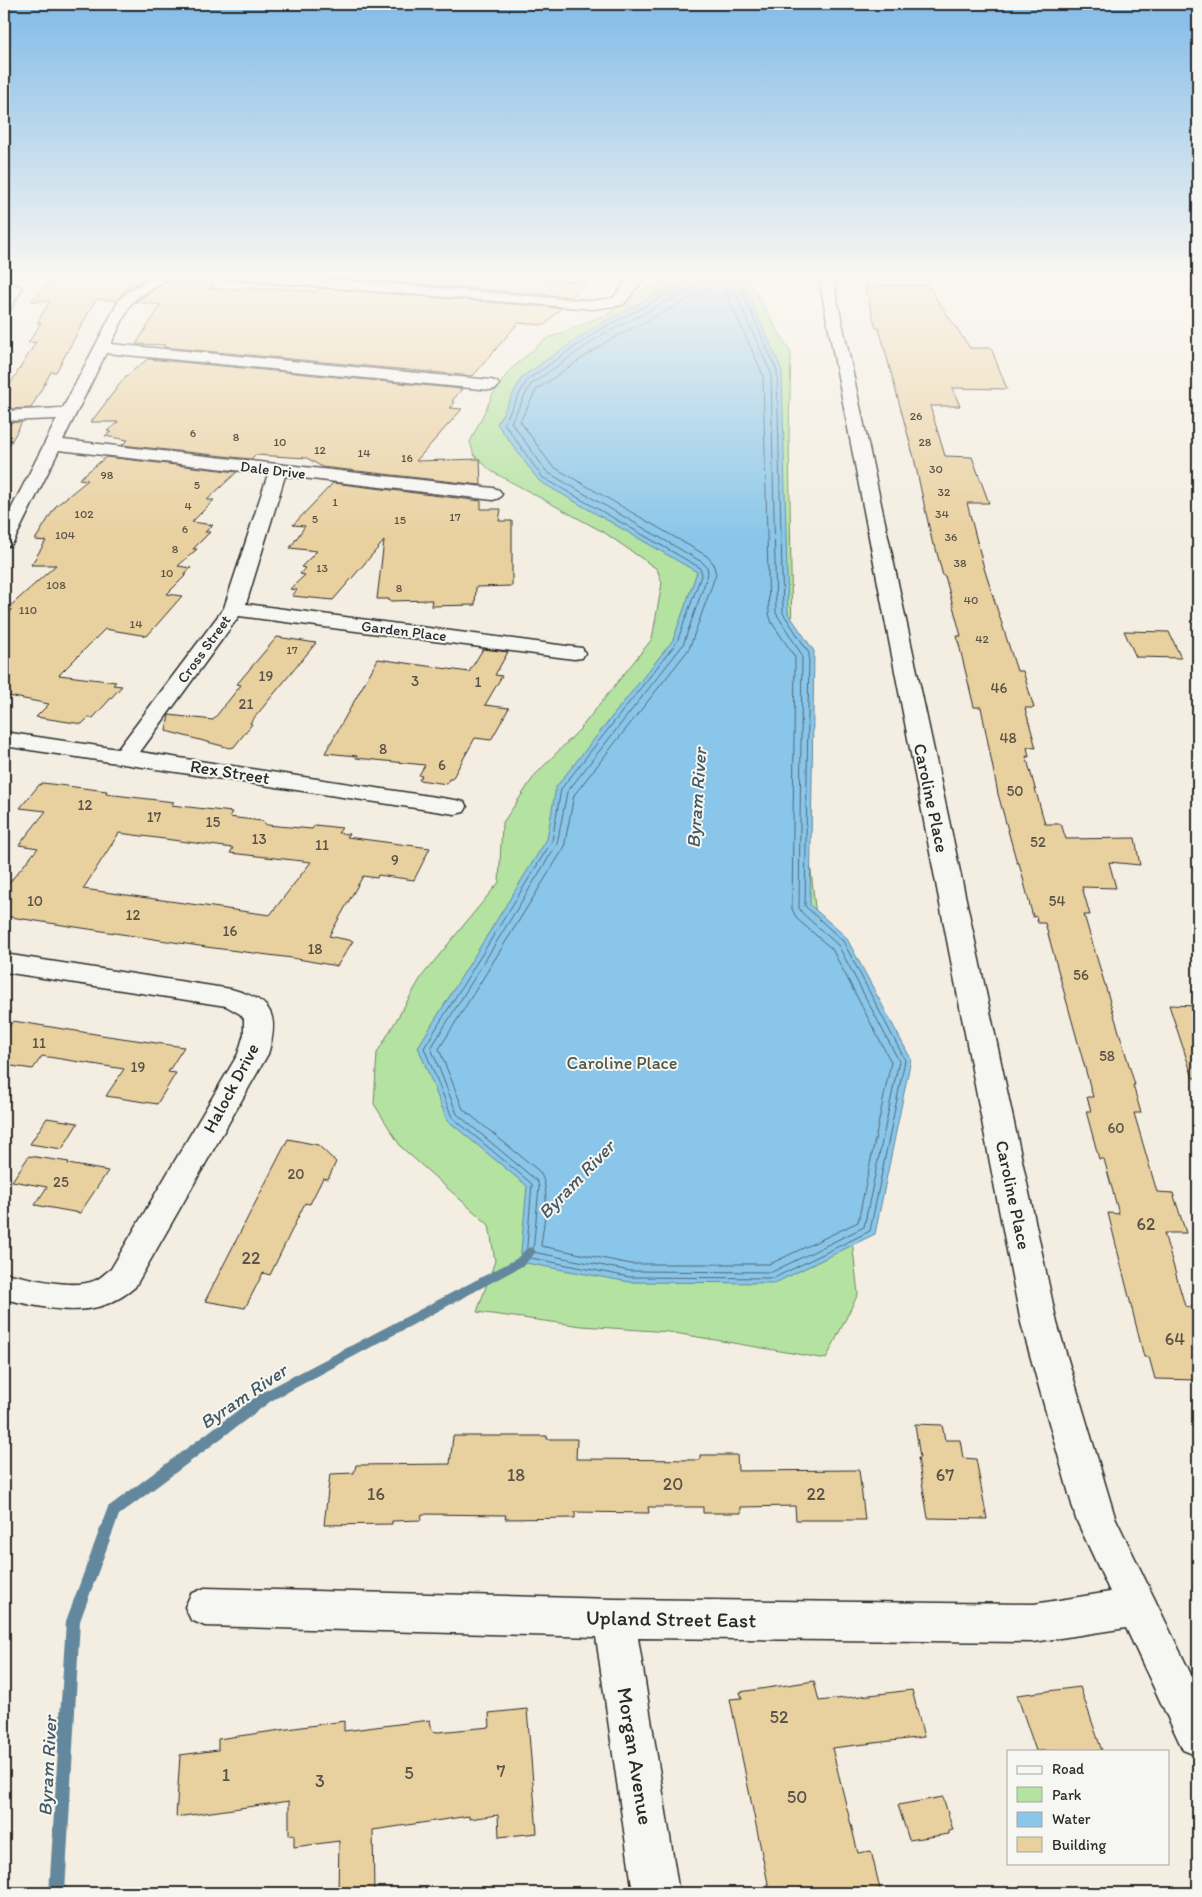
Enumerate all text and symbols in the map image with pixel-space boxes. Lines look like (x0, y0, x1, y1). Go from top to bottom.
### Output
house number: 26 (910, 409, 922, 423)
house number: 6 (190, 426, 196, 440)
house number: 8 (233, 430, 240, 444)
house number: 10 (274, 435, 286, 449)
house number: 28 (919, 435, 932, 449)
house number: 12 (314, 443, 327, 457)
house number: 14 (358, 446, 370, 460)
house number: 16 (401, 451, 413, 465)
street label: Dale Drive (239, 457, 307, 483)
house number: 30 (929, 462, 943, 476)
house number: 98 (101, 468, 114, 482)
house number: 5 (194, 478, 200, 492)
house number: 32 (938, 485, 951, 499)
house number: 1 (332, 495, 338, 509)
house number: 4 (184, 499, 192, 513)
house number: 102 (74, 507, 94, 521)
house number: 34 (935, 507, 949, 521)
house number: 17 (449, 510, 461, 524)
house number: 5 (312, 512, 318, 526)
house number: 15 (394, 513, 406, 527)
house number: 6 (182, 522, 188, 536)
house number: 104 (55, 528, 75, 542)
house number: 36 (945, 530, 957, 544)
house number: 8 (172, 542, 179, 556)
house number: 38 (953, 556, 967, 570)
house number: 13 (316, 561, 329, 575)
house number: 10 (161, 566, 173, 580)
house number: 108 (46, 578, 66, 592)
house number: 8 (396, 581, 403, 595)
house number: 40 (964, 593, 978, 607)
house number: 110 (19, 603, 37, 617)
street label: Cross Street (173, 611, 235, 686)
house number: 14 (130, 617, 142, 631)
street label: Garden Place (360, 617, 448, 645)
house number: 42 (975, 632, 989, 646)
house number: 17 (286, 643, 298, 657)
house number: 19 (259, 667, 274, 685)
house number: 3 (411, 672, 419, 690)
house number: 1 (475, 673, 482, 691)
house number: 46 (991, 679, 1008, 697)
house number: 21 (239, 695, 253, 713)
house number: 48 (999, 729, 1017, 747)
house number: 8 (379, 740, 387, 758)
street label: Caroline Place (909, 742, 953, 854)
water label: Byram River (682, 745, 712, 849)
street label: Rex Street (189, 755, 272, 789)
house number: 6 (438, 756, 446, 774)
house number: 50 (1006, 782, 1024, 800)
house number: 12 (78, 796, 93, 814)
house number: 17 (147, 808, 162, 826)
house number: 15 (206, 813, 221, 831)
house number: 13 (251, 830, 267, 848)
house number: 52 (1030, 833, 1046, 851)
house number: 11 (315, 836, 329, 854)
house number: 9 (391, 851, 399, 869)
house number: 10 (27, 892, 43, 910)
house number: 54 (1049, 892, 1065, 910)
house number: 12 (126, 906, 141, 924)
house number: 16 (223, 922, 238, 940)
house number: 18 (307, 940, 323, 958)
house number: 56 (1073, 966, 1089, 984)
house number: 11 (32, 1034, 46, 1052)
street label: Halock Drive (198, 1039, 264, 1137)
house number: 58 (1099, 1047, 1115, 1065)
park label: Caroline Place (567, 1052, 677, 1074)
house number: 19 (131, 1058, 146, 1076)
house number: 60 (1107, 1119, 1125, 1137)
water label: Byram River (533, 1134, 621, 1223)
street label: Caroline Place (991, 1139, 1035, 1251)
house number: 20 (287, 1165, 305, 1183)
house number: 25 (53, 1173, 69, 1191)
house number: 62 (1137, 1213, 1156, 1235)
house number: 22 (242, 1247, 261, 1269)
house number: 64 (1165, 1328, 1185, 1350)
water label: Byram River (195, 1358, 293, 1434)
house number: 18 (507, 1464, 525, 1486)
house number: 67 (936, 1464, 954, 1486)
house number: 20 (663, 1473, 683, 1495)
house number: 16 (367, 1483, 385, 1505)
house number: 22 (807, 1483, 826, 1505)
street label: Upland Street East (586, 1605, 757, 1632)
street label: Morgan Avenue (612, 1685, 659, 1827)
house number: 52 (770, 1706, 789, 1728)
water label: Byram River (33, 1714, 62, 1817)
legend (1007, 1750, 1170, 1864)
house number: 7 (497, 1760, 506, 1782)
text: Road (1052, 1760, 1085, 1778)
house number: 5 (404, 1762, 414, 1784)
house number: 1 (222, 1764, 230, 1786)
house number: 3 (315, 1770, 325, 1792)
house number: 50 (787, 1786, 807, 1808)
text: Park (1052, 1786, 1082, 1804)
text: Water (1052, 1810, 1091, 1828)
text: Building (1052, 1836, 1106, 1854)

